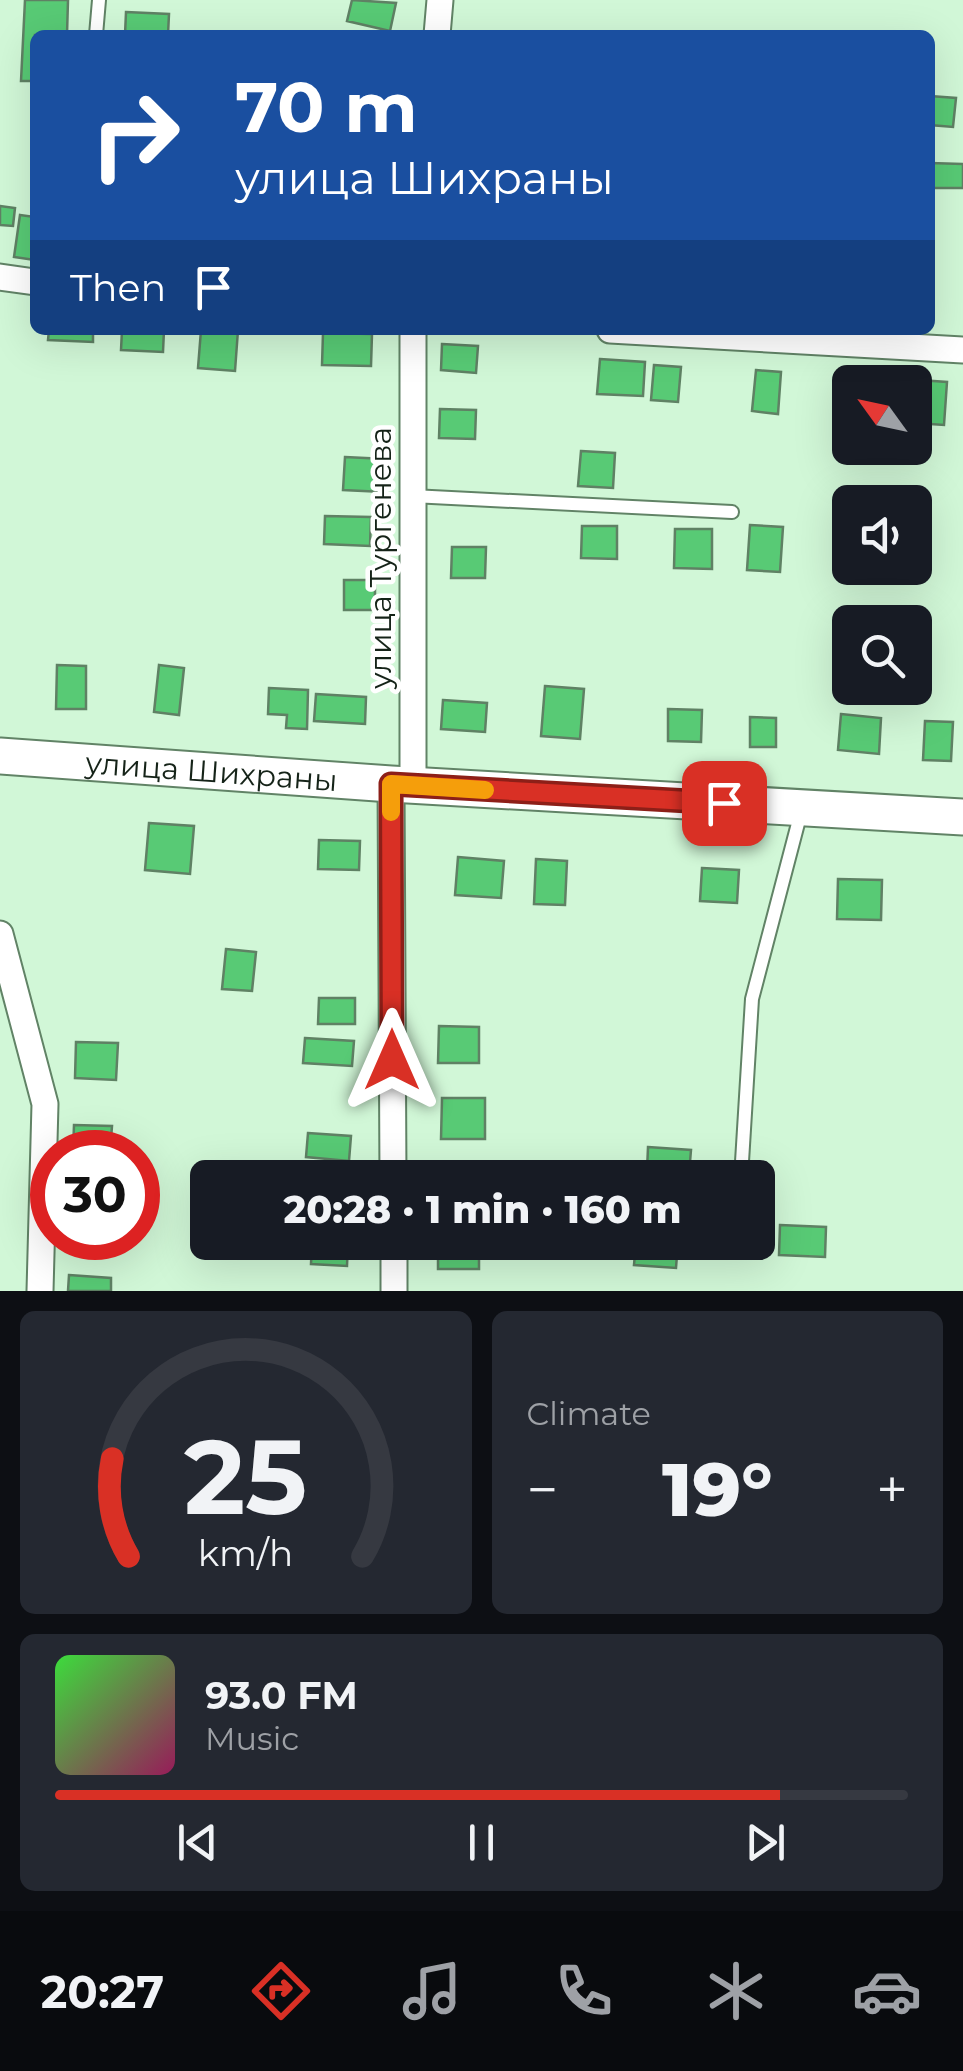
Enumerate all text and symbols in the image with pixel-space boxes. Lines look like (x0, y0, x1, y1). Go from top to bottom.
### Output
text: 70 m (235, 64, 418, 150)
icon: right (70, 70, 200, 200)
text: улица Шихраны (235, 150, 614, 205)
icon: arrive (186, 260, 241, 315)
text: Then (70, 264, 166, 311)
north arrow (832, 365, 932, 465)
map controls (832, 365, 932, 705)
street label: улица Тургенева (362, 427, 399, 690)
button: sound (832, 485, 932, 585)
button: search (832, 605, 932, 705)
street label: улица Шихраны (83, 744, 339, 799)
pin (682, 761, 767, 846)
icon: arrive (697, 776, 752, 831)
position arrow (340, 1008, 444, 1112)
speed limit sign: 30 (30, 1130, 160, 1260)
text: 20:28 · 1 min · 160 m (284, 1186, 681, 1233)
text: Climate (527, 1394, 651, 1433)
text: 25 (184, 1413, 307, 1540)
text: 19° (662, 1443, 772, 1535)
text: − (527, 1456, 558, 1523)
text: + (876, 1456, 908, 1523)
text: km/h (198, 1531, 293, 1575)
text: 93.0 FM (205, 1672, 358, 1719)
text: Music (205, 1719, 299, 1758)
icon: previous (170, 1815, 225, 1870)
icon: pause (454, 1815, 509, 1870)
icon: next (738, 1815, 793, 1870)
icon: directions (246, 1956, 316, 2026)
icon: music (397, 1956, 467, 2026)
icon: phone (549, 1956, 619, 2026)
icon: climate (701, 1956, 771, 2026)
icon: car (852, 1956, 922, 2026)
text: 20:27 (41, 1964, 164, 2019)

